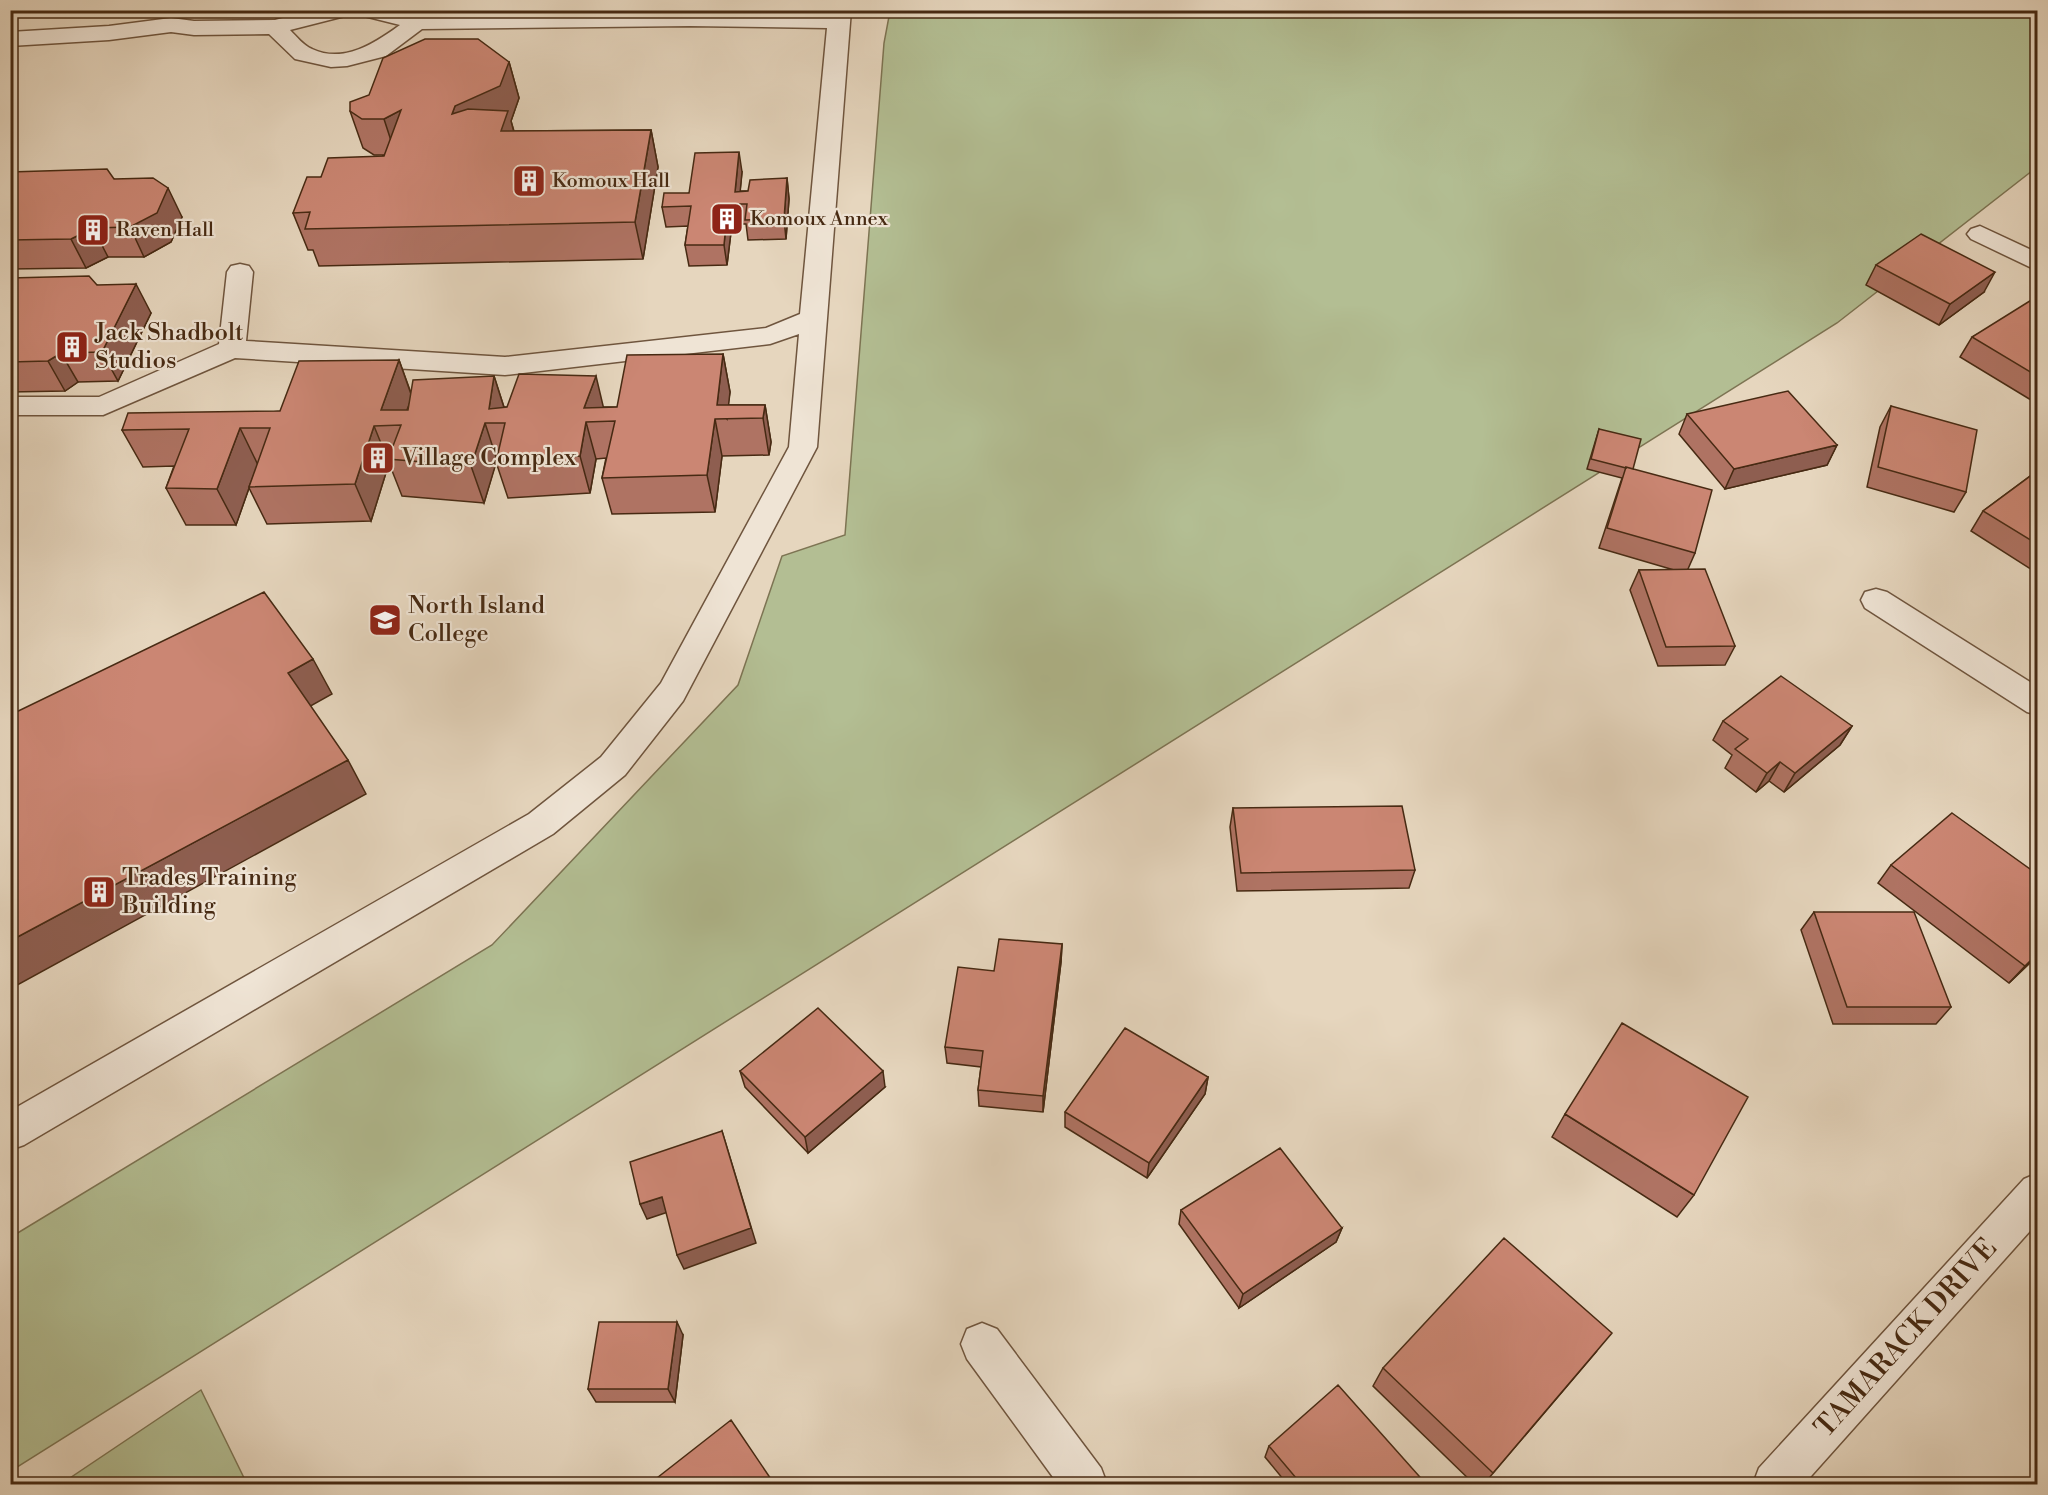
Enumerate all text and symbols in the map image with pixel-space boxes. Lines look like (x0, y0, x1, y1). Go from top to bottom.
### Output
building icon: Komoux Hall (511, 163, 547, 199)
place label: Komoux Hall (552, 169, 670, 194)
building icon: Komoux Annex (709, 201, 745, 237)
place label: Komoux Annex (750, 207, 889, 232)
building icon: Raven Hall (75, 212, 111, 248)
place label: Raven Hall (116, 218, 214, 243)
place label: Jack Shadbolt Studios (94, 318, 244, 376)
building icon: Jack Shadbolt Studios (54, 329, 90, 365)
building icon: Village Complex (360, 440, 396, 476)
place label: Village Complex (400, 443, 577, 473)
place label: North Island College (408, 591, 545, 649)
school or university icon: North Island College (367, 602, 403, 638)
place label: Trades Training Building (121, 863, 297, 921)
building icon: Trades Training Building (81, 874, 117, 910)
street label: TAMARACK DRIVE (1807, 1231, 2005, 1445)

